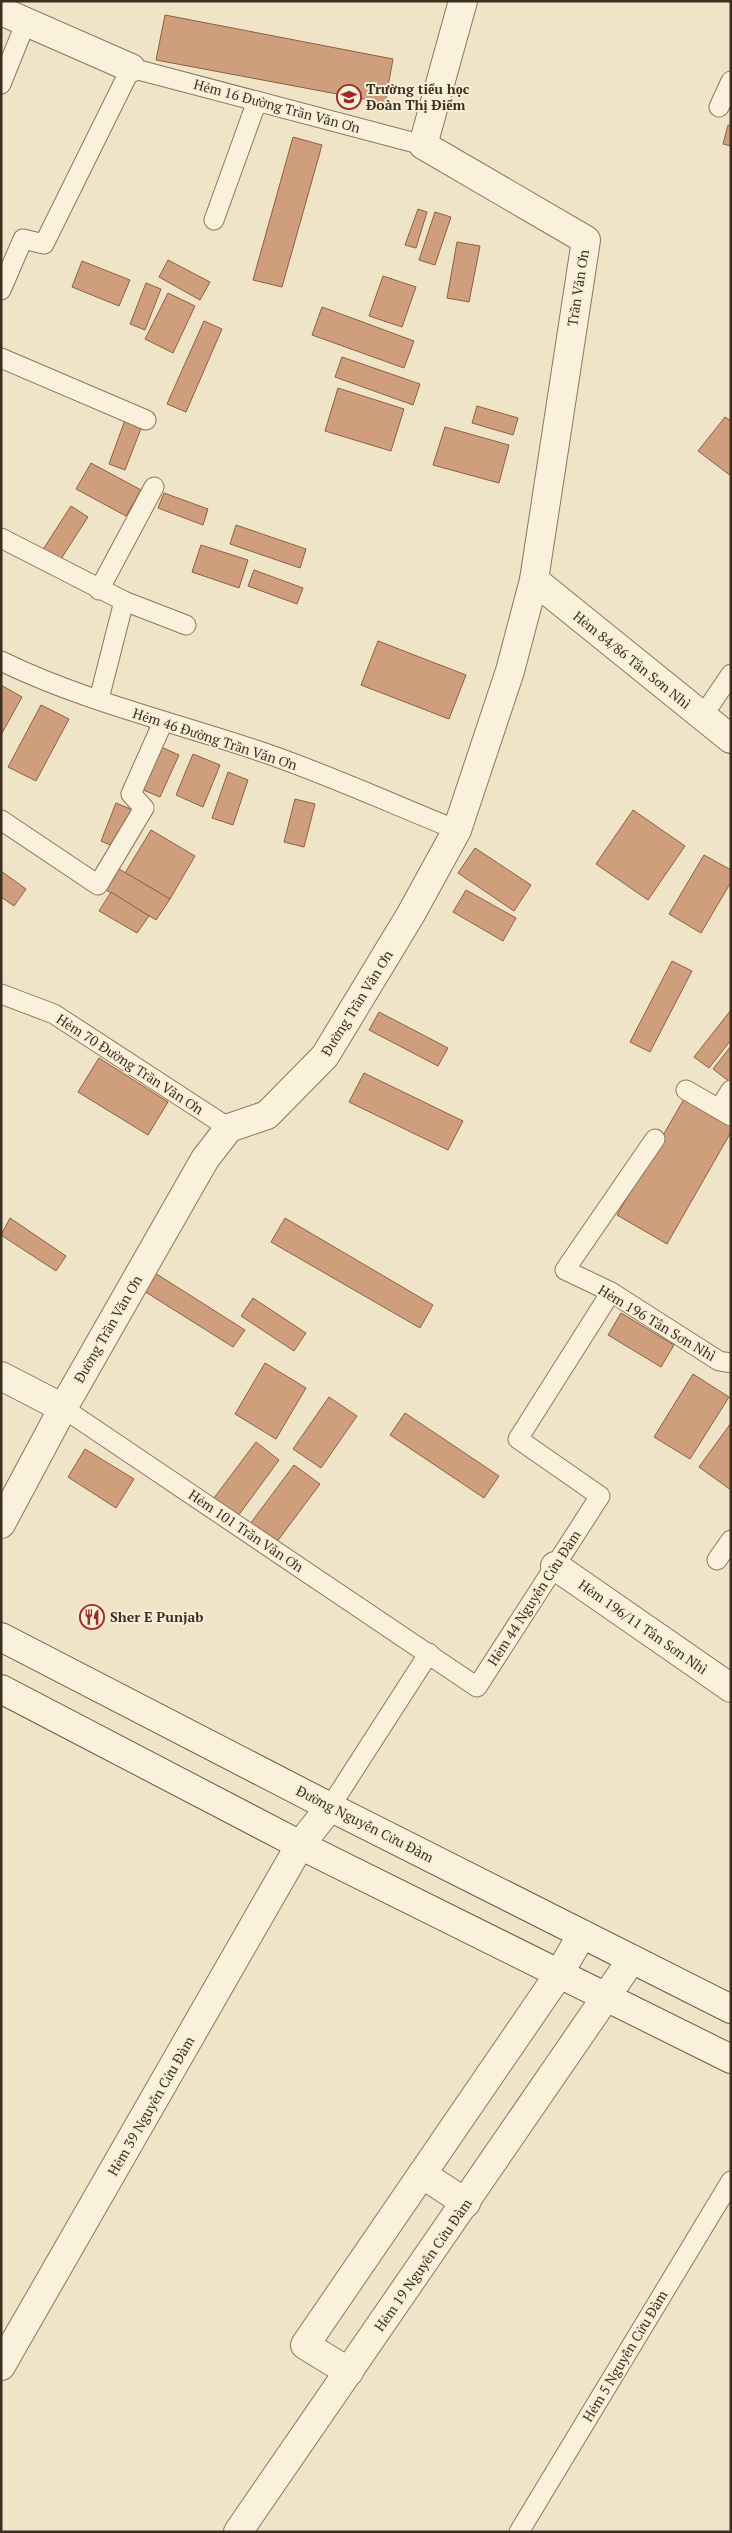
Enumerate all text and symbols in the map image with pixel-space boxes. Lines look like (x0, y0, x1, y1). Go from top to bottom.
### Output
street label: Hẻm 16 Đường Trần Văn Ơn (192, 74, 363, 137)
place label: Trường tiểu học Đoàn Thị Điểm (366, 79, 470, 114)
school or university icon: Trường tiểu học Đoàn Thị Điểm (336, 84, 362, 110)
street label: Trần Văn Ơn (562, 248, 593, 328)
street label: Hẻm 84/86 Tân Sơn Nhì (570, 606, 695, 713)
street label: Hẻm 46 Đường Trần Văn Ơn (131, 703, 300, 774)
street label: Đường Trần Văn Ơn (316, 946, 397, 1059)
street label: Hẻm 70 Đường Trần Văn Ơn (53, 1009, 208, 1119)
street label: Đường Trần Văn Ơn (69, 1271, 146, 1386)
street label: Hẻm 196 Tân Sơn Nhì (595, 1280, 720, 1365)
street label: Hẻm 101 Trần Văn Ơn (185, 1485, 308, 1577)
street label: Hẻm 44 Nguyễn Cửu Đàm (483, 1526, 585, 1669)
street label: Hẻm 196/11 Tân Sơn Nhì (575, 1575, 712, 1678)
restaurant icon: Sher E Punjab (79, 1604, 105, 1630)
place label: Sher E Punjab (110, 1607, 203, 1626)
street label: Đường Nguyễn Cửu Đàm (293, 1781, 437, 1866)
street label: Hẻm 39 Nguyễn Cửu Đàm (103, 2033, 198, 2179)
street label: Hẻm 19 Nguyễn Cửu Đàm (369, 2195, 476, 2335)
street label: Hẻm 5 Nguyễn Cửu Đàm (578, 2286, 671, 2425)

